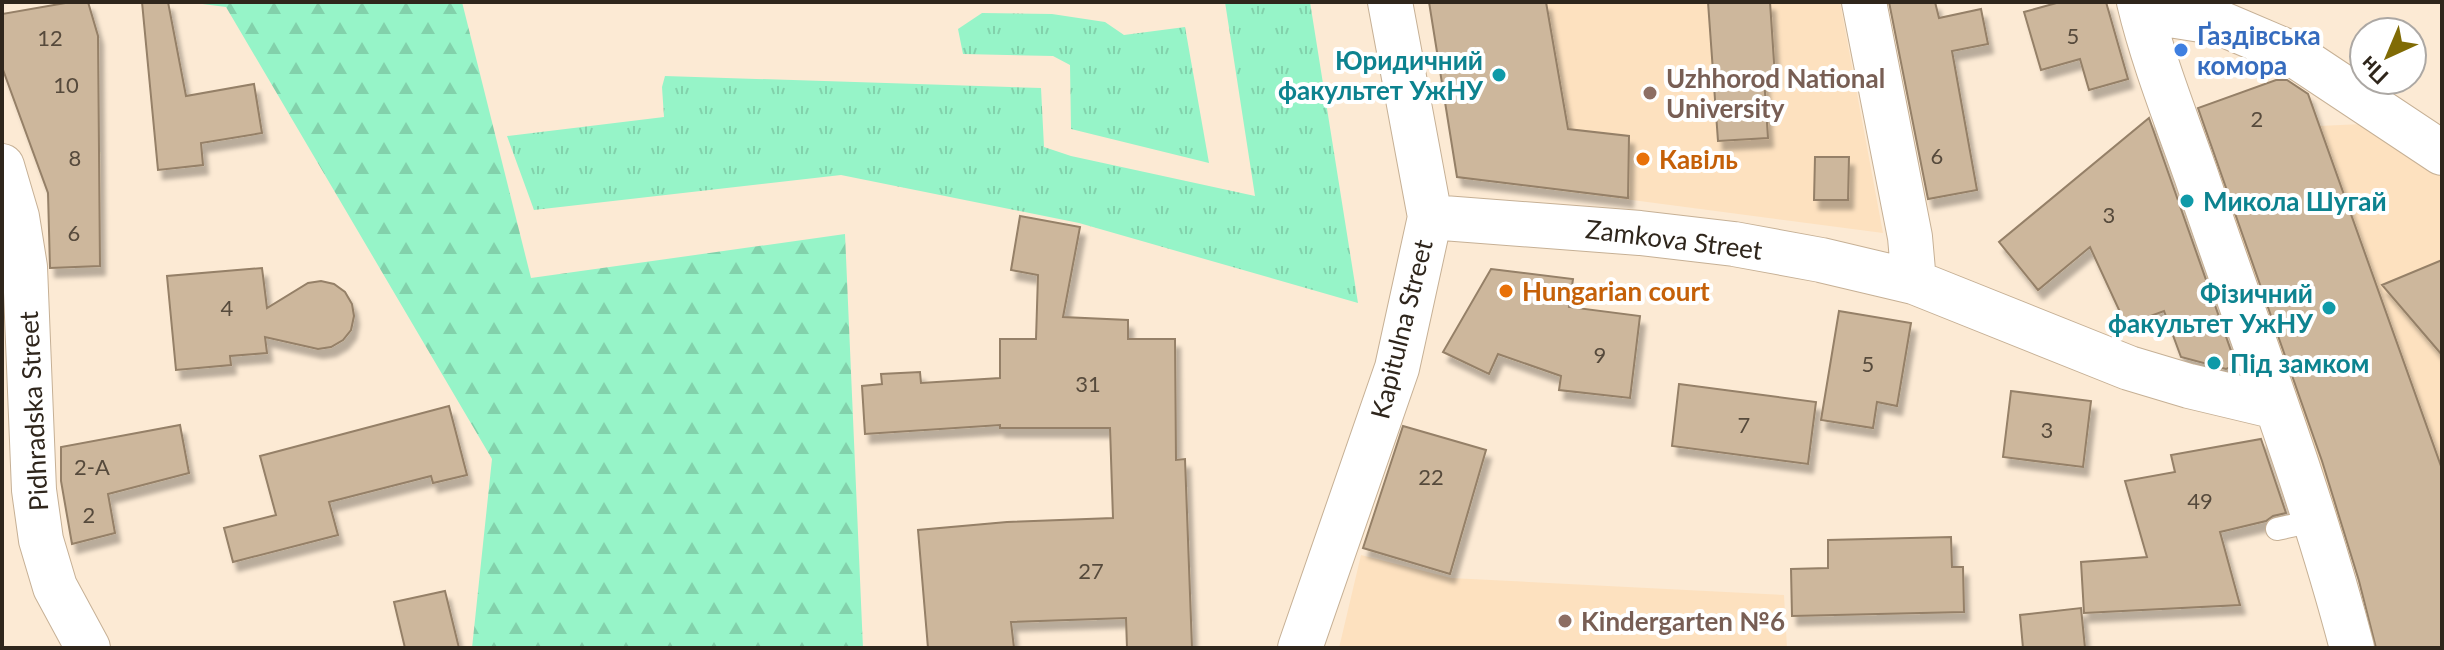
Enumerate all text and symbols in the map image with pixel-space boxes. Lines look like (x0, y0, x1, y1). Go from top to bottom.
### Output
north arrow (2348, 16, 2428, 96)
place label: Ґаздівська комора (2197, 19, 2321, 81)
house number: 5 (2067, 22, 2079, 49)
house number: 12 (37, 24, 63, 51)
marker: Ґаздівська комора (2172, 41, 2190, 59)
place label: Юридичний факультет УжНУ (1278, 44, 1483, 106)
text: Пн (2354, 51, 2393, 90)
place label: Uzhhorod National University (1666, 62, 1885, 124)
marker: Юридичний факультет УжНУ (1490, 66, 1508, 84)
house number: 10 (53, 71, 79, 98)
marker: Uzhhorod National University (1641, 84, 1659, 102)
house number: 2 (2251, 105, 2263, 132)
house number: 6 (1931, 142, 1943, 169)
place label: Кавіль (1659, 143, 1738, 175)
house number: 8 (69, 144, 81, 171)
marker: Кавіль (1634, 150, 1652, 168)
place label: Микола Шугай (2203, 185, 2387, 217)
marker: Микола Шугай (2178, 192, 2196, 210)
house number: 3 (2103, 201, 2115, 228)
street label: Zamkova Street (1584, 212, 1765, 266)
house number: 6 (68, 219, 80, 246)
street label: Kapitulna Street (1363, 236, 1439, 422)
place label: Hungarian court (1522, 275, 1710, 307)
place label: Фізичний факультет УжНУ (2108, 277, 2313, 339)
marker: Hungarian court (1497, 282, 1515, 300)
house number: 4 (221, 294, 234, 321)
marker: Фізичний факультет УжНУ (2320, 299, 2338, 317)
street label: Pidhradska Street (12, 310, 54, 512)
house number: 9 (1594, 341, 1606, 368)
place label: Під замком (2230, 347, 2369, 379)
house number: 5 (1862, 350, 1874, 377)
marker: Під замком (2205, 354, 2223, 372)
house number: 31 (1075, 370, 1101, 397)
house number: 7 (1738, 411, 1750, 438)
house number: 3 (2041, 416, 2053, 443)
house number: 2-А (74, 453, 110, 480)
house number: 22 (1418, 463, 1444, 490)
house number: 49 (2187, 487, 2213, 514)
house number: 2 (83, 501, 95, 528)
house number: 27 (1078, 557, 1104, 584)
place label: Kindergarten №6 (1581, 605, 1785, 637)
marker: Kindergarten №6 (1556, 612, 1574, 630)

